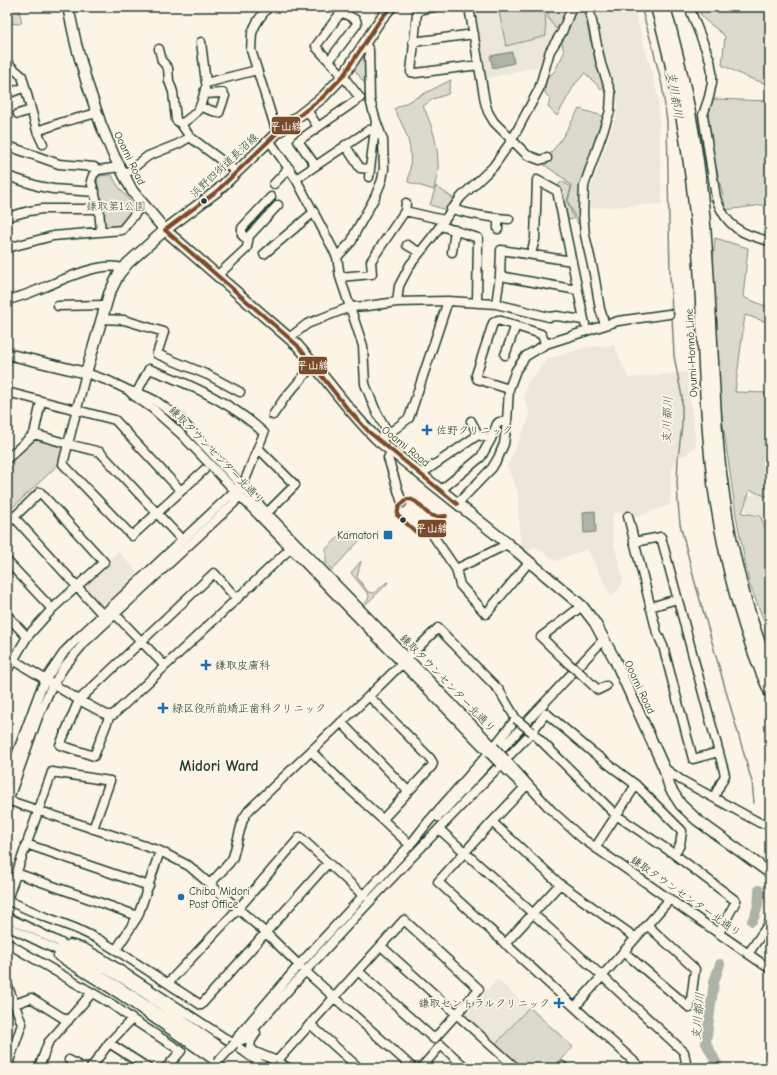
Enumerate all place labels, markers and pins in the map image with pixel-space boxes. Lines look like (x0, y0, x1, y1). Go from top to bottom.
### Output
unlabelled marker (199, 196, 209, 206)
marker: 佐野クリニック (421, 424, 433, 436)
place label: 佐野クリニック (436, 424, 513, 437)
unlabelled marker (398, 515, 408, 525)
place label: Kamatori (337, 529, 379, 542)
marker: Kamatori (382, 529, 394, 541)
marker: 鎌取皮膚科 (200, 659, 212, 671)
place label: 鎌取皮膚科 (215, 659, 270, 672)
marker: 緑区役所前矯正歯科クリニック (157, 702, 169, 714)
place label: 緑区役所前矯正歯科クリニック (172, 702, 326, 715)
place label: Chiba Midori Post Office (189, 885, 250, 911)
marker: Chiba Midori Post Office (176, 892, 186, 902)
place label: 鎌取セントラルクリニック (418, 997, 550, 1010)
marker: 鎌取セントラルクリニック (553, 997, 565, 1009)

